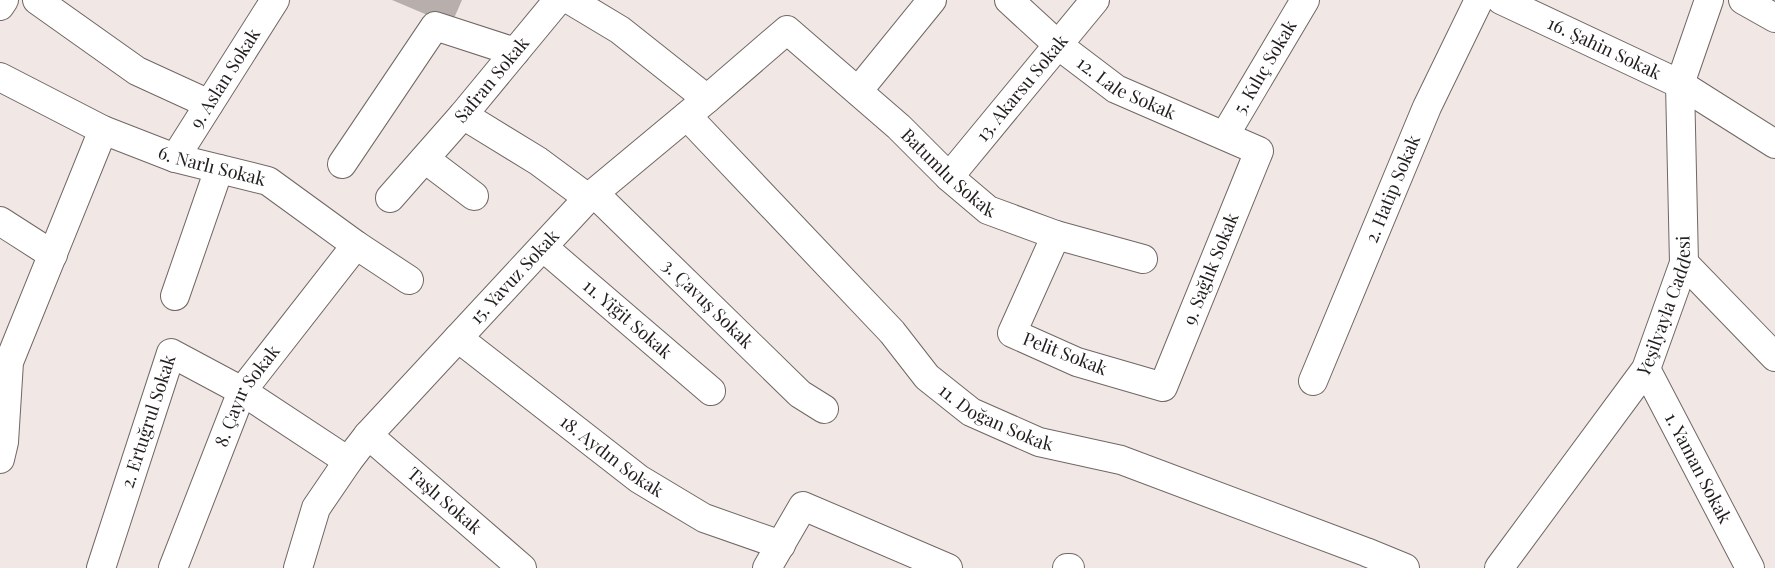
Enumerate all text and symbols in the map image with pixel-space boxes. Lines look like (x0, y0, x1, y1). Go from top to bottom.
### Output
street label: 16. Şahin Sokak (1544, 11, 1665, 85)
street label: 5. Kılıç Sokak (1227, 15, 1302, 118)
street label: 9. Aslan Sokak (184, 23, 265, 133)
street label: 13. Akarsu Sokak (970, 29, 1073, 146)
street label: Safran Sokak (449, 31, 534, 128)
street label: 12. Lale Sokak (1072, 50, 1180, 125)
street label: Batumlu Sokak (896, 123, 999, 223)
street label: 2. Hatip Sokak (1359, 131, 1425, 246)
street label: 6. Narlı Sokak (155, 140, 269, 191)
street label: 9. Sağlık Sokak (1177, 209, 1244, 328)
street label: 15. Yavuz Sokak (464, 224, 564, 329)
street label: Yeşilyayla Caddesi (1631, 235, 1696, 382)
street label: 3. Çavuş Sokak (658, 253, 759, 353)
street label: 11. Yiğit Sokak (578, 273, 678, 364)
street label: Pelit Sokak (1020, 326, 1111, 380)
street label: 8. Çayır Sokak (208, 339, 285, 450)
street label: 2. Ertuğrul Sokak (115, 351, 181, 491)
street label: 11. Doğan Sokak (934, 378, 1056, 456)
street label: 1. Yaman Sokak (1660, 408, 1738, 527)
street label: 18. Aydın Sokak (555, 409, 668, 502)
street label: Taşlı Sokak (403, 461, 487, 539)

